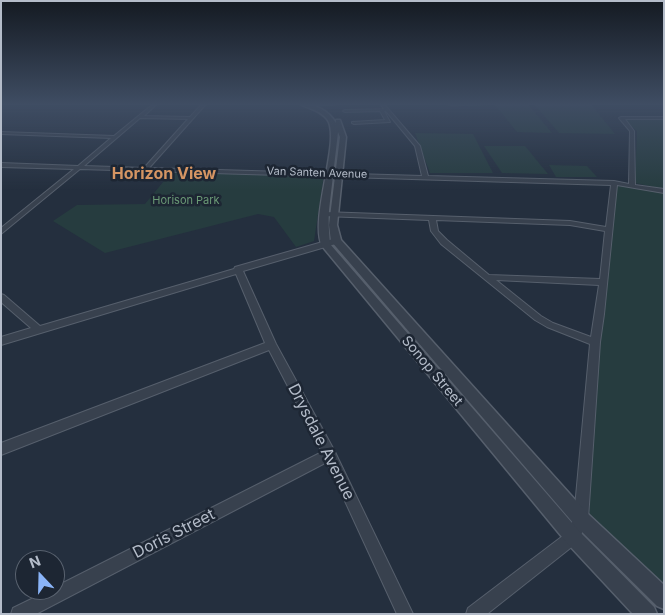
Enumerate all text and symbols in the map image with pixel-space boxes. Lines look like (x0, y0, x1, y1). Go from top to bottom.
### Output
district label: Horizon View (112, 164, 216, 184)
street label: Van Santen Avenue (266, 165, 368, 181)
park label: Horison Park (152, 194, 220, 208)
street label: Sonop Street (398, 333, 466, 409)
street label: Drysdale Avenue (283, 381, 359, 503)
street label: Doris Street (130, 505, 218, 563)
north arrow (15, 550, 65, 600)
text: N (27, 552, 43, 571)

